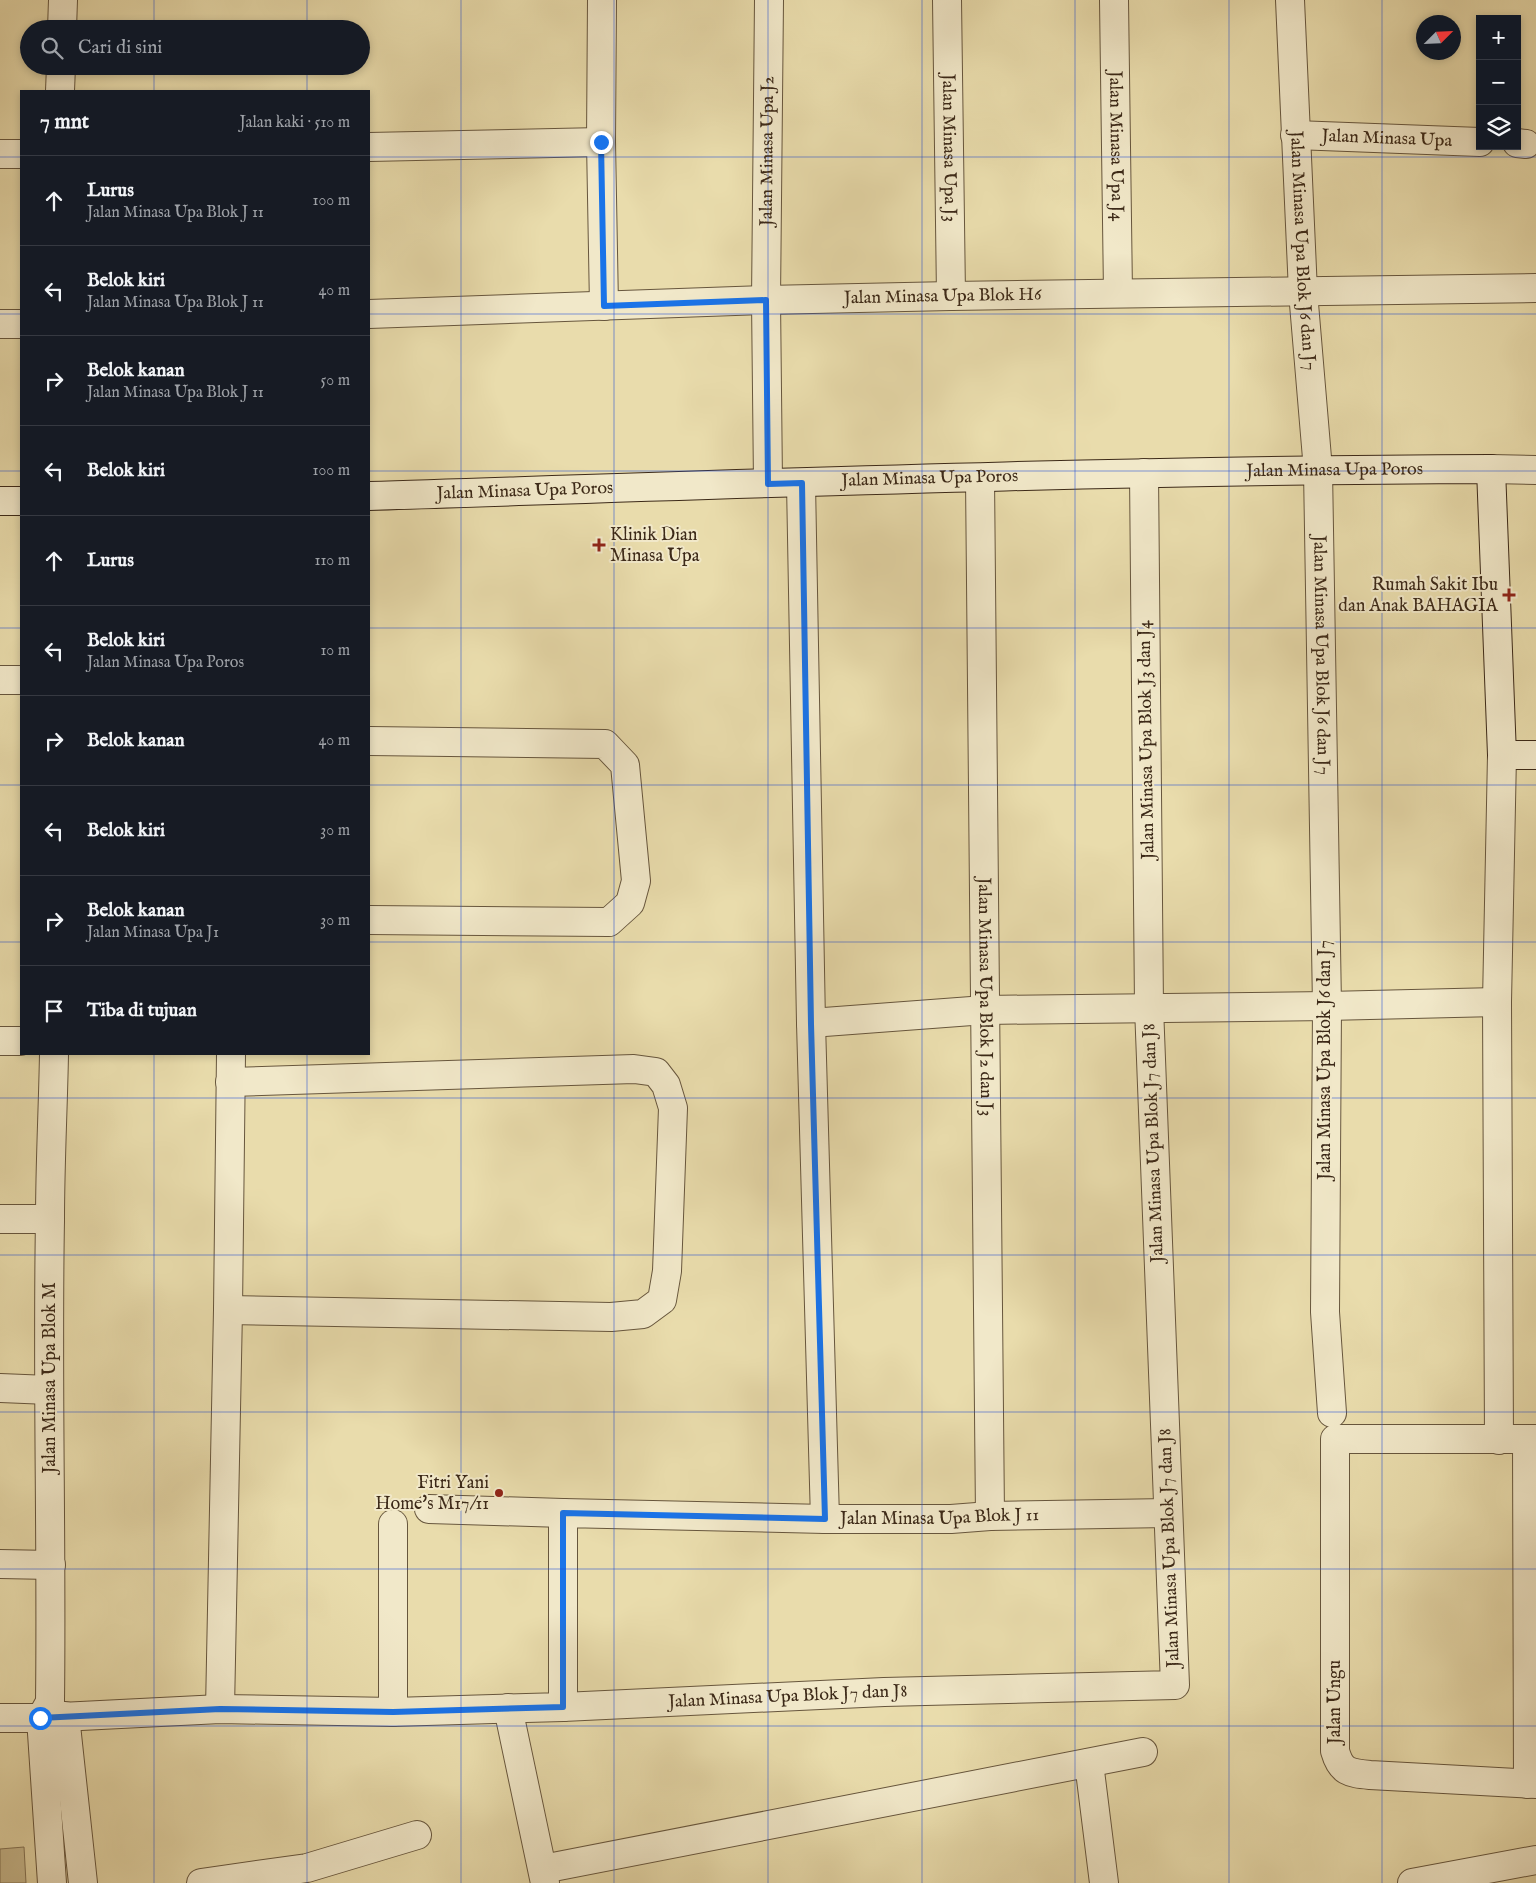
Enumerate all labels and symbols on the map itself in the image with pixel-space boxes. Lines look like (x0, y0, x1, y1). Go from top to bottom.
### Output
north arrow (1416, 15, 1461, 60)
street label: Jalan Minasa Upa J4 (1103, 69, 1129, 222)
street label: Jalan Minasa Upa J3 (936, 72, 962, 222)
street label: Jalan Minasa Upa J2 (755, 76, 780, 228)
street label: Jalan Minasa Upa (1319, 124, 1453, 152)
street label: Jalan Minasa Upa Blok J6 dan J7 (1284, 128, 1321, 371)
route end (590, 131, 613, 154)
street label: Jalan Minasa Upa Blok H6 (842, 283, 1042, 310)
street label: Jalan Minasa Upa Poros (1244, 458, 1423, 483)
street label: Jalan Minasa Upa Poros (839, 465, 1018, 492)
street label: Jalan Minasa Upa Poros (434, 477, 614, 505)
place label: Klinik Dian Minasa Upa (610, 524, 700, 568)
street label: Jalan Minasa Upa Blok J6 dan J7 (1308, 533, 1335, 775)
marker: Klinik Dian Minasa Upa (592, 538, 606, 552)
place label: Rumah Sakit Ibu dan Anak BAHAGIA (1338, 574, 1499, 618)
marker: Rumah Sakit Ibu dan Anak BAHAGIA (1502, 588, 1516, 602)
street label: Jalan Minasa Upa Blok J3 dan J4 (1133, 620, 1161, 862)
street label: Jalan Minasa Upa Blok J2 dan J3 (972, 875, 998, 1117)
street label: Jalan Minasa Upa Blok J6 dan J7 (1314, 940, 1337, 1182)
street label: Jalan Minasa Upa Blok J7 dan J8 (1138, 1023, 1170, 1265)
street label: Jalan Minasa Upa Blok M (39, 1282, 62, 1476)
street label: Jalan Minasa Upa Blok J7 dan J8 (1154, 1428, 1186, 1670)
place label: Fitri Yani Home's M17/11 (375, 1472, 489, 1516)
marker: Fitri Yani Home's M17/11 (493, 1487, 505, 1499)
street label: Jalan Minasa Upa Blok J 11 (838, 1504, 1039, 1531)
street label: Jalan Ungu (1324, 1660, 1347, 1746)
street label: Jalan Minasa Upa Blok J7 dan J8 (666, 1680, 908, 1714)
route start (29, 1707, 52, 1730)

